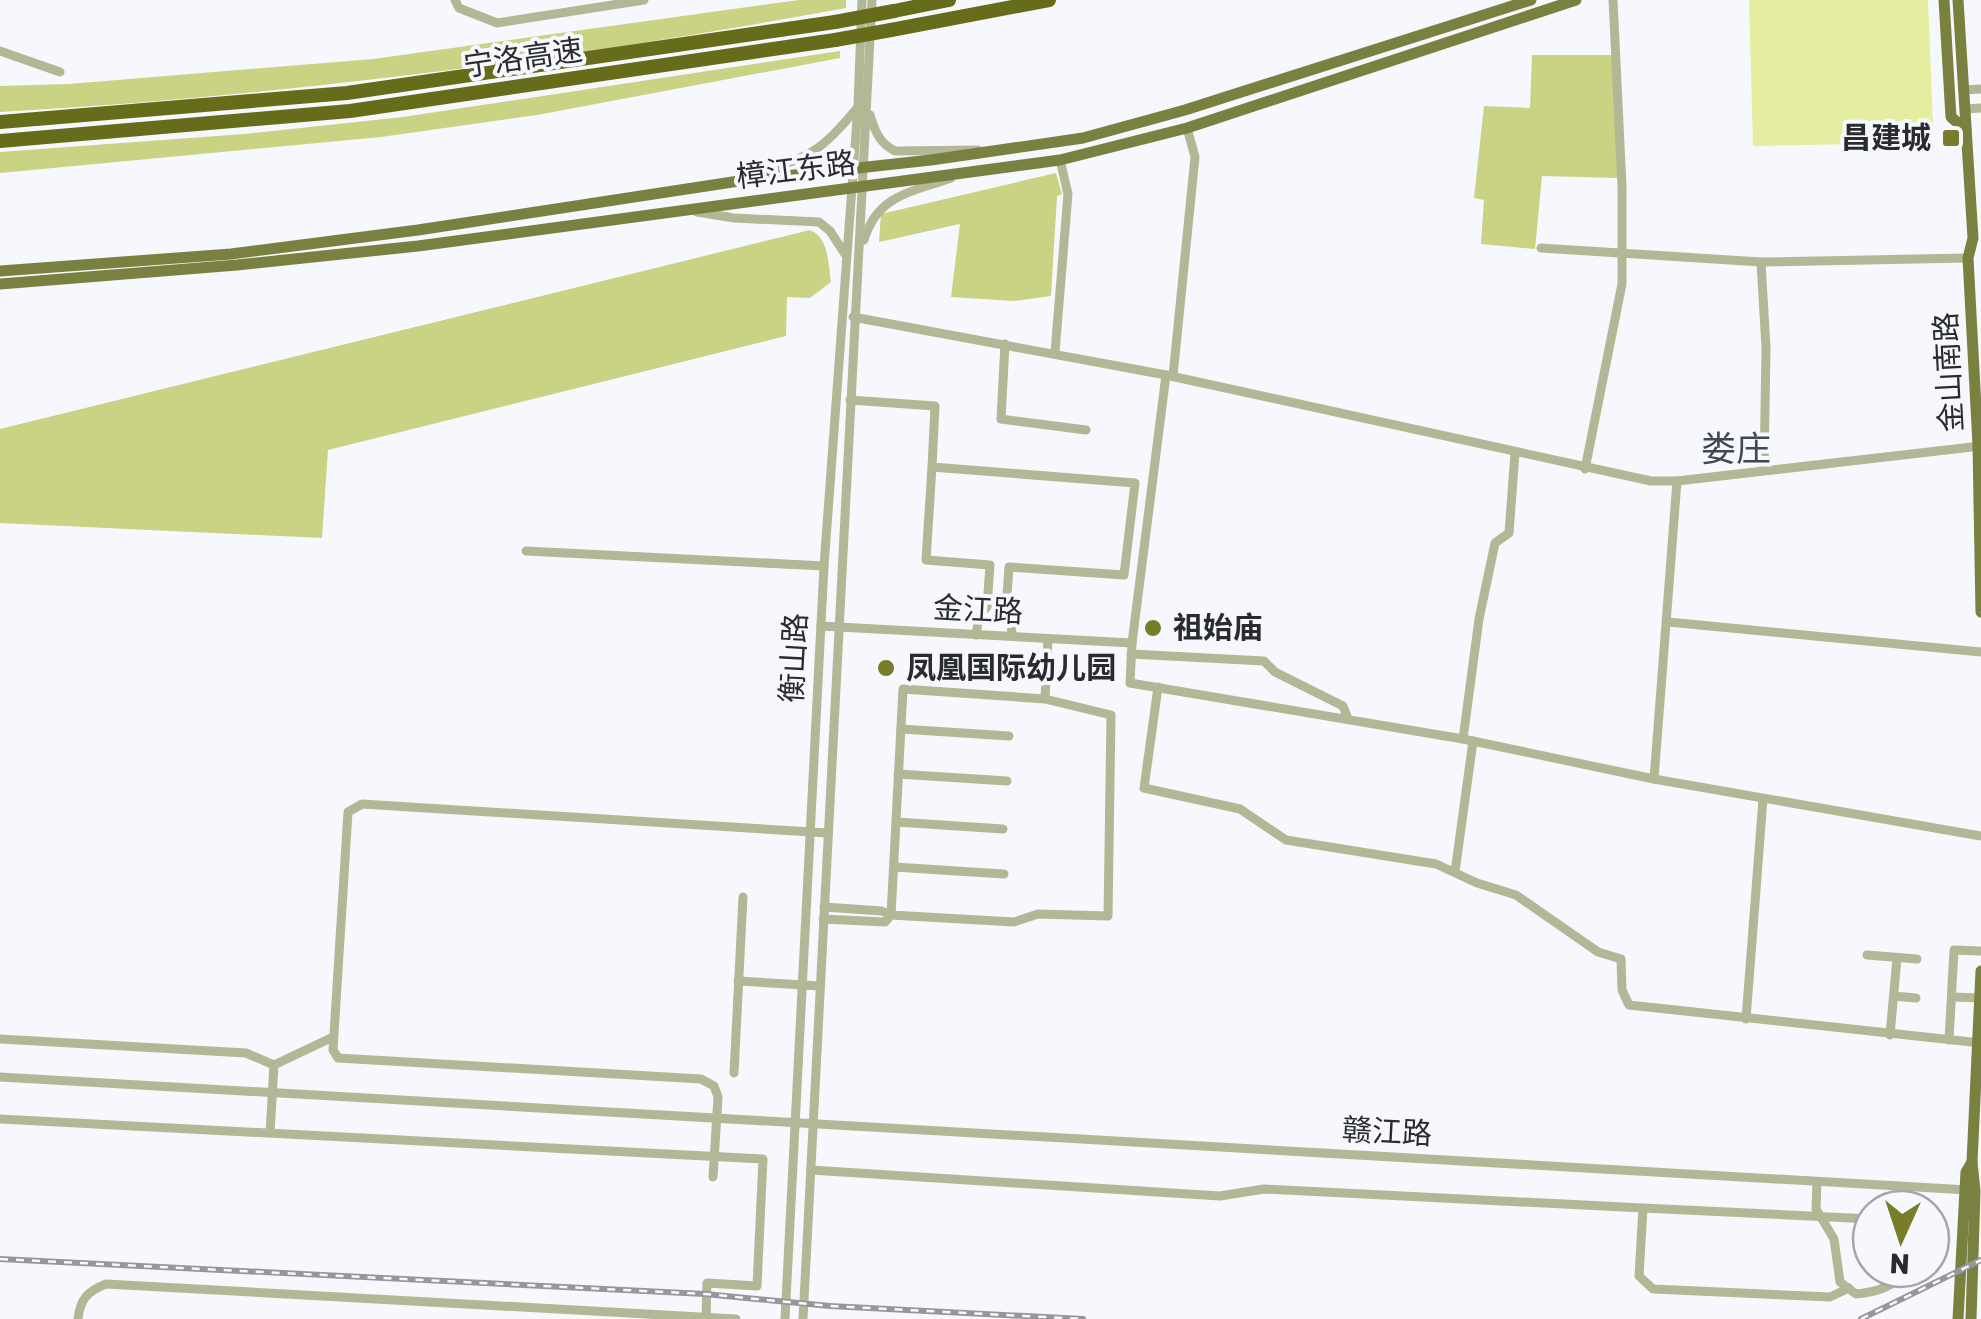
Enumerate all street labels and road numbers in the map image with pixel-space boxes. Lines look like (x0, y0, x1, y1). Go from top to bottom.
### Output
street label: 宁洛高速 (461, 32, 585, 84)
street label: 樟江东路 (734, 145, 858, 195)
street label: 金山南路 (1928, 311, 1970, 433)
street label: 金江路 (932, 590, 1024, 630)
street label: 衡山路 (774, 612, 814, 704)
street label: 赣江路 (1341, 1112, 1433, 1152)

